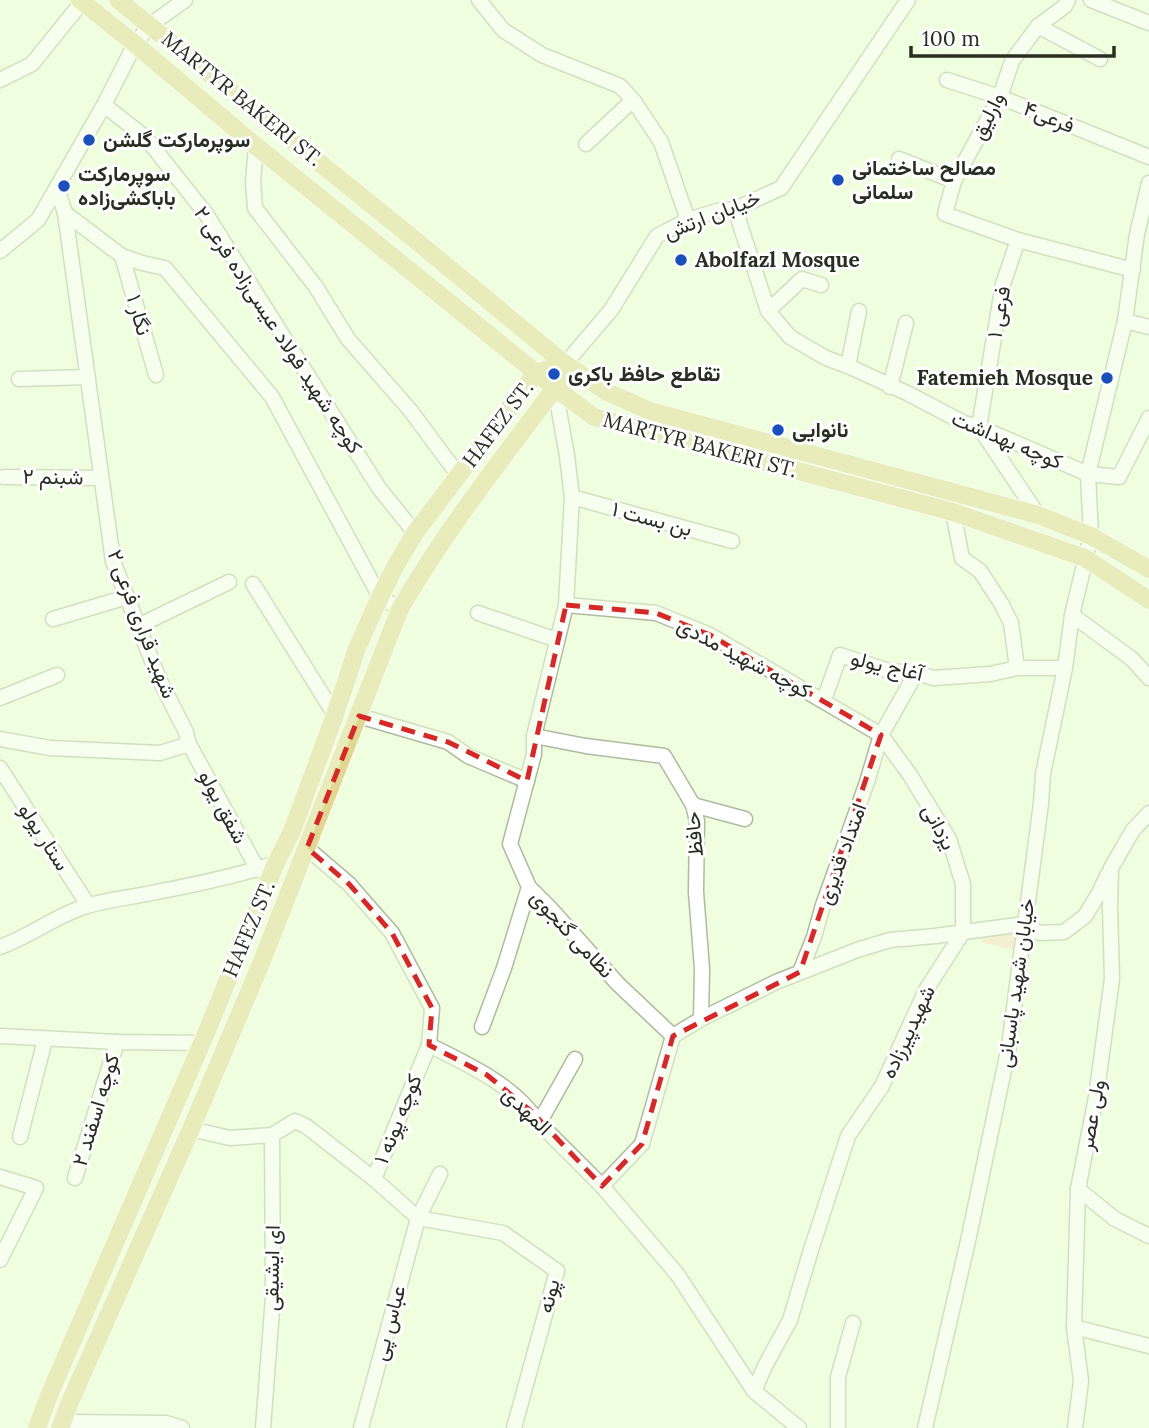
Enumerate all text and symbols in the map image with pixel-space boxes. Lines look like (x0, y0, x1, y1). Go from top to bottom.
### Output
scale bar (911, 14, 1114, 58)
street label: MARTYR BAKERI ST. (156, 25, 328, 172)
text: 100 m (922, 25, 980, 52)
street label: وارلیق (964, 87, 1011, 144)
street label: فرعی۴ (1020, 94, 1079, 139)
place label: سوپرمارکت گلشن (103, 126, 250, 154)
marker: سوپرمارکت گلشن (81, 132, 97, 148)
place label: مصالح ساختمانی سلمانی (852, 154, 996, 205)
place label: سوپرمارکت باباکشی‌زاده (78, 160, 176, 211)
marker: مصالح ساختمانی سلمانی (830, 172, 846, 188)
marker: سوپرمارکت باباکشی‌زاده (56, 178, 72, 194)
street label: خیابان ارتش (660, 184, 764, 245)
street label: کوچه شهید فولاد عیسی‌زاده فرعی ۲ (187, 201, 369, 459)
place label: Abolfazl Mosque (695, 246, 860, 273)
marker: Abolfazl Mosque (673, 252, 689, 268)
street label: فرعی ۱ (981, 284, 1016, 340)
street label: نگار ۱ (121, 291, 158, 338)
place label: تقاطع حافظ باکری (568, 360, 720, 388)
place label: Fatemieh Mosque (917, 364, 1093, 391)
marker: تقاطع حافظ باکری (546, 366, 562, 382)
marker: Fatemieh Mosque (1099, 370, 1115, 386)
street label: HAFEZ ST. (456, 375, 539, 473)
street label: کوچه بهداشت (947, 404, 1067, 476)
street label: MARTYR BAKERI ST. (600, 406, 800, 483)
place label: نانوایی (792, 416, 849, 443)
marker: نانوایی (770, 422, 786, 438)
street label: شبنم ۲ (22, 462, 84, 492)
street label: بن بست ۱ (609, 495, 695, 542)
street label: شهید قراری فرعی ۲ (102, 546, 183, 702)
street label: کوچه شهید مددی (672, 611, 816, 705)
street label: آغاج یولو (848, 644, 928, 688)
street label: شفق یولو (193, 765, 254, 848)
street label: ستار یولو (13, 798, 76, 876)
street label: امتداد قدیری (811, 799, 872, 908)
street label: یزدانی (916, 799, 963, 854)
street label: حافظ (678, 810, 709, 858)
street label: HAFEZ ST. (216, 877, 281, 981)
street label: نظامی گنجوی (525, 884, 620, 984)
street label: خیابان شهید پاسبانی (990, 896, 1042, 1070)
street label: شهیدپیرزاده (874, 981, 942, 1083)
street label: کوچه اسفند ۲ (66, 1051, 126, 1169)
street label: کوچه پونه ۱ (367, 1070, 429, 1168)
street label: ولی عصر (1072, 1077, 1111, 1154)
street label: المهدی (497, 1080, 558, 1141)
street label: ای ایشیقی (257, 1225, 286, 1311)
street label: پونه (531, 1276, 567, 1316)
street label: عباس پی (365, 1282, 413, 1364)

